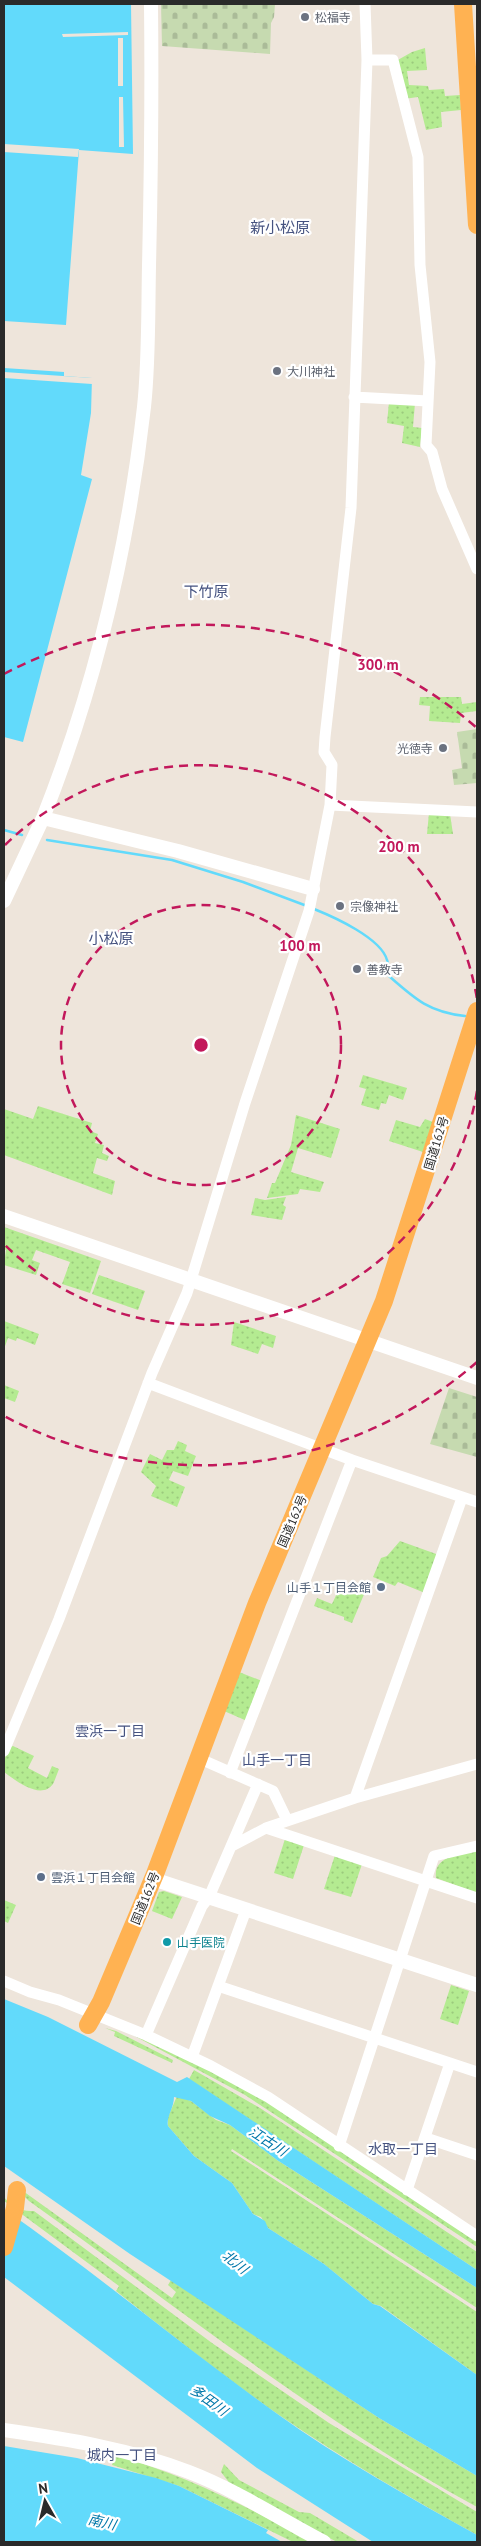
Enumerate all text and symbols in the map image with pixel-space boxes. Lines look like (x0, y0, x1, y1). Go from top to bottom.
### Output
place label: 松福寺 (315, 10, 351, 25)
marker: 松福寺 (299, 11, 311, 23)
district label: 新小松原 (250, 218, 310, 237)
place label: 大川神社 (287, 364, 335, 379)
marker: 大川神社 (271, 365, 283, 377)
district label: 下竹原 (183, 582, 229, 601)
text: 300 m (357, 655, 399, 674)
place label: 光徳寺 (397, 741, 433, 756)
marker: 光徳寺 (437, 742, 449, 754)
text: 200 m (378, 837, 420, 856)
place label: 宗像神社 (350, 899, 398, 914)
marker: 宗像神社 (334, 900, 346, 912)
district label: 小松原 (88, 929, 134, 948)
text: 100 m (279, 936, 321, 955)
place label: 善教寺 (367, 962, 403, 977)
marker: 善教寺 (351, 963, 363, 975)
centre of rings (192, 1036, 210, 1054)
street label: 国道162号 (421, 1114, 451, 1172)
street label: 国道162号 (274, 1492, 310, 1550)
place label: 山手１丁目会館 (287, 1580, 371, 1595)
marker: 山手１丁目会館 (375, 1581, 387, 1593)
district label: 雲浜一丁目 (75, 1722, 145, 1740)
district label: 山手一丁目 (242, 1751, 312, 1769)
street label: 国道162号 (128, 1869, 162, 1927)
place label: 雲浜１丁目会館 (51, 1870, 135, 1885)
marker: 雲浜１丁目会館 (35, 1871, 47, 1883)
place label: 山手医院 (177, 1935, 225, 1950)
marker: 山手医院 (161, 1936, 173, 1948)
water label: 江古川 (245, 2122, 292, 2161)
district label: 水取一丁目 (368, 2140, 438, 2158)
water label: 北川 (218, 2246, 253, 2279)
water label: 多田川 (187, 2380, 233, 2421)
district label: 城内一丁目 (87, 2446, 157, 2464)
north arrow (20, 2476, 70, 2526)
text: N (37, 2479, 49, 2498)
water label: 南川 (86, 2510, 120, 2534)

